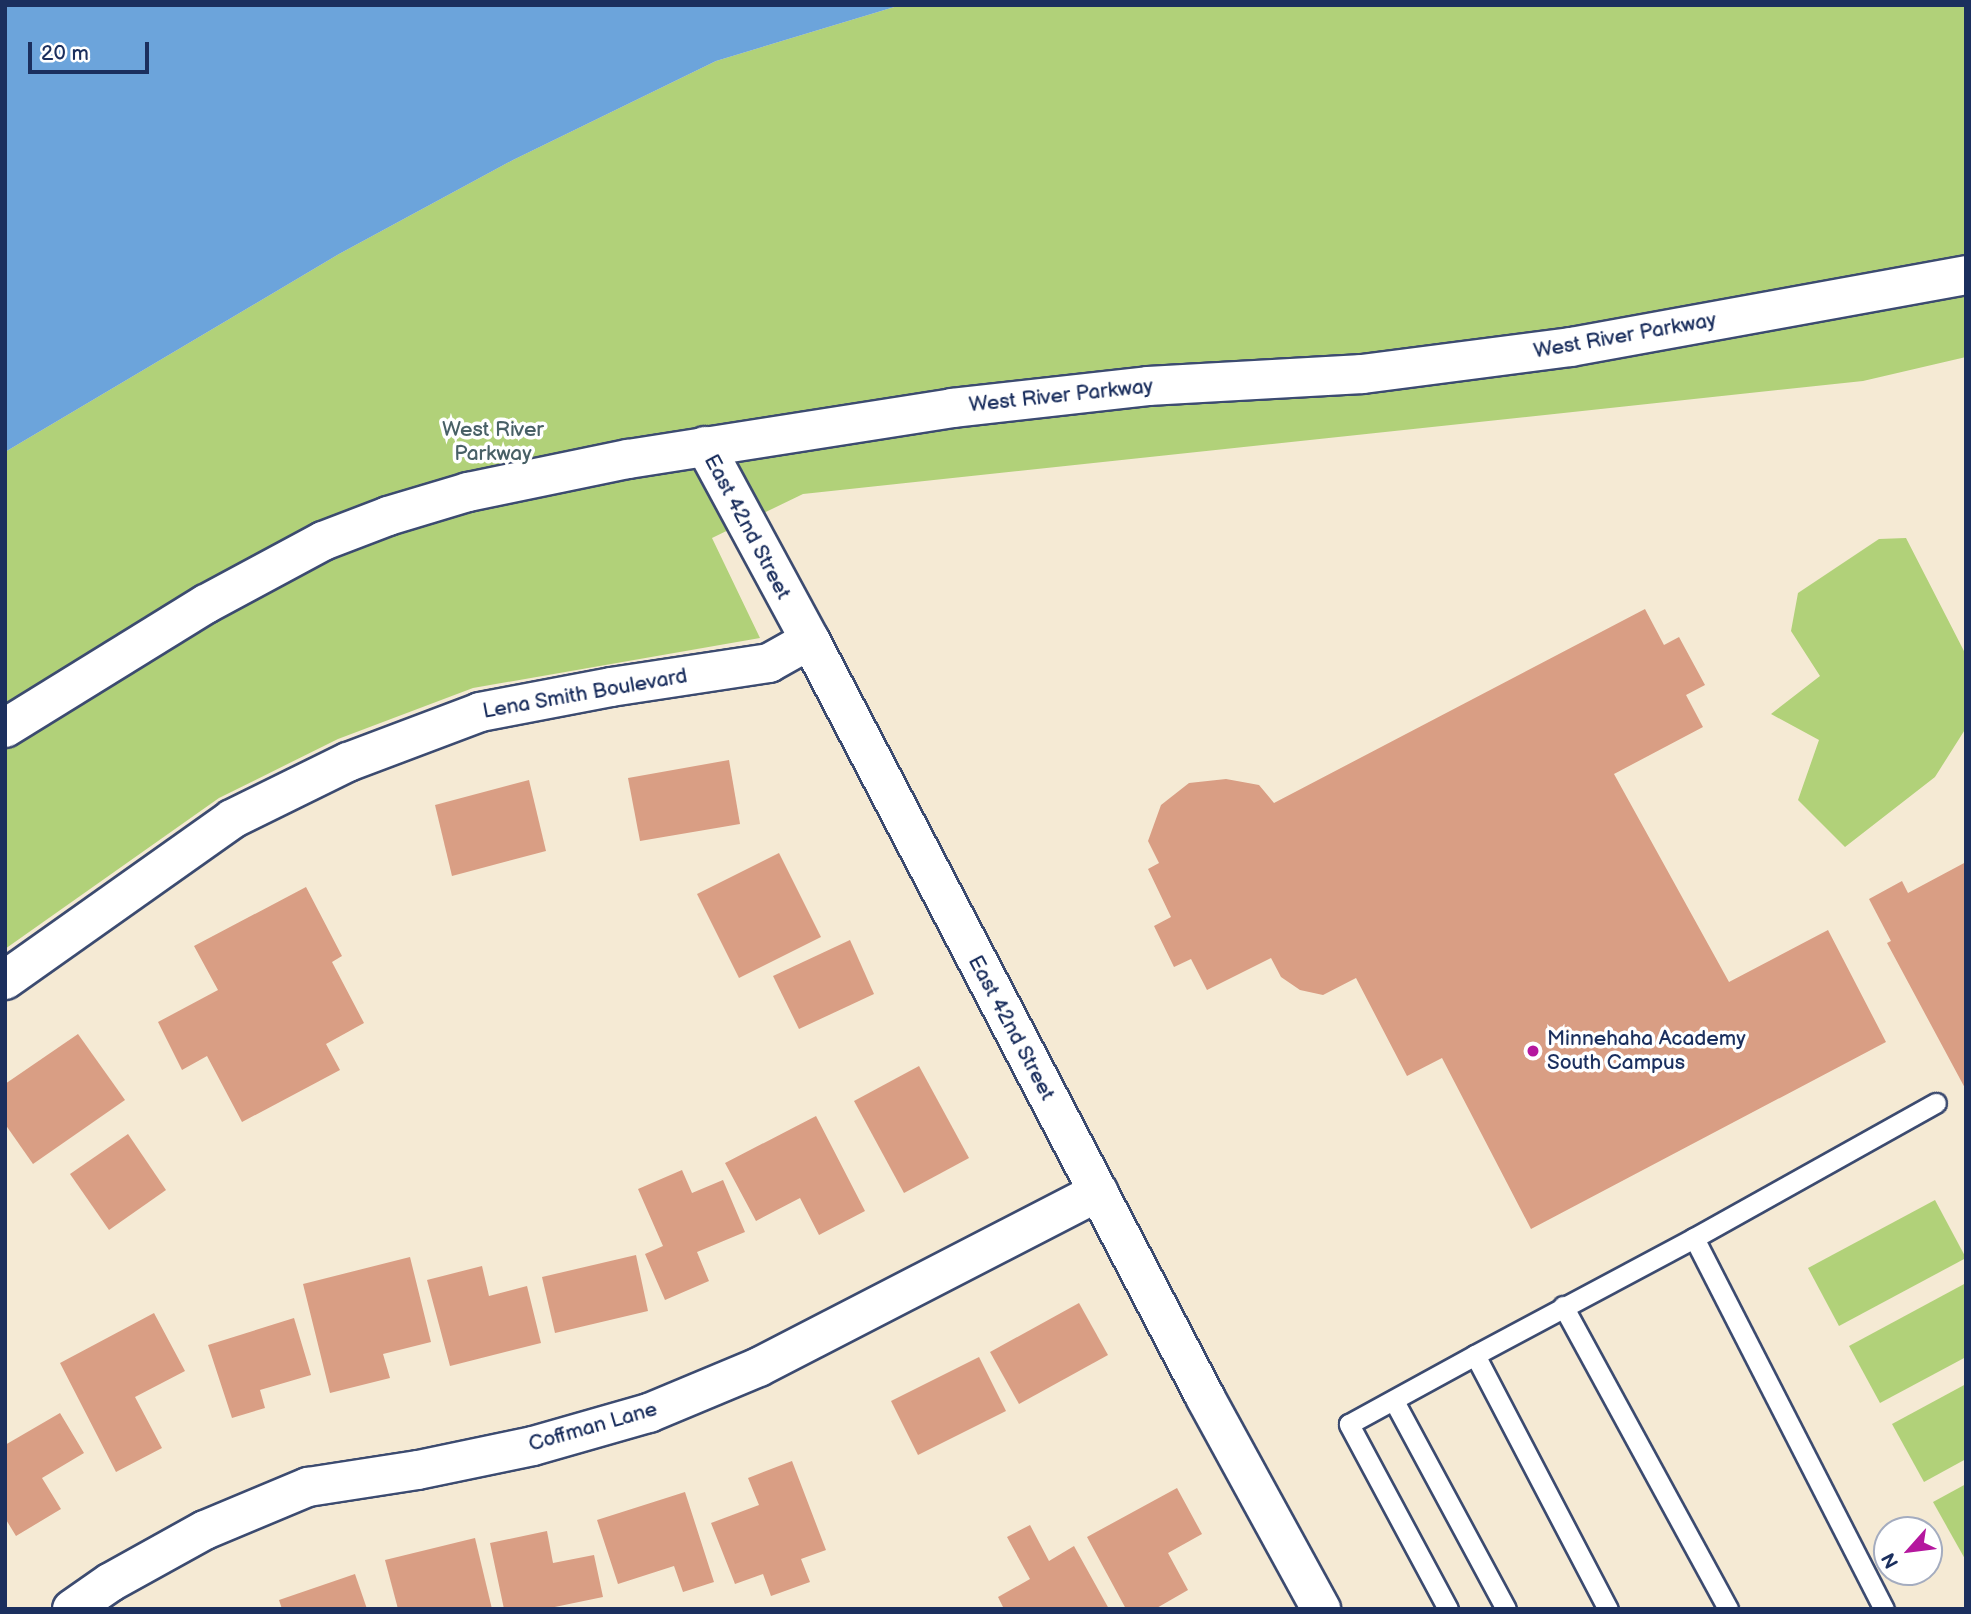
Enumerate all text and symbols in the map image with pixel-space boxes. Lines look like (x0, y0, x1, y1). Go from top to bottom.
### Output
scale bar (32, 28, 152, 72)
text: 20 m (41, 41, 89, 66)
street label: West River Parkway (1532, 308, 1718, 364)
street label: West River Parkway (968, 374, 1154, 418)
park label: West River Parkway (442, 417, 544, 467)
street label: East 42nd Street (698, 450, 796, 604)
street label: Lena Smith Boulevard (481, 664, 689, 724)
street label: East 42nd Street (962, 951, 1060, 1105)
place label: Minnehaha Academy South Campus (1547, 1026, 1746, 1076)
marker: Minnehaha Academy South Campus (1525, 1043, 1541, 1059)
street label: Coffman Lane (526, 1397, 660, 1457)
north arrow (1873, 1516, 1943, 1586)
text: N (1877, 1548, 1904, 1572)

